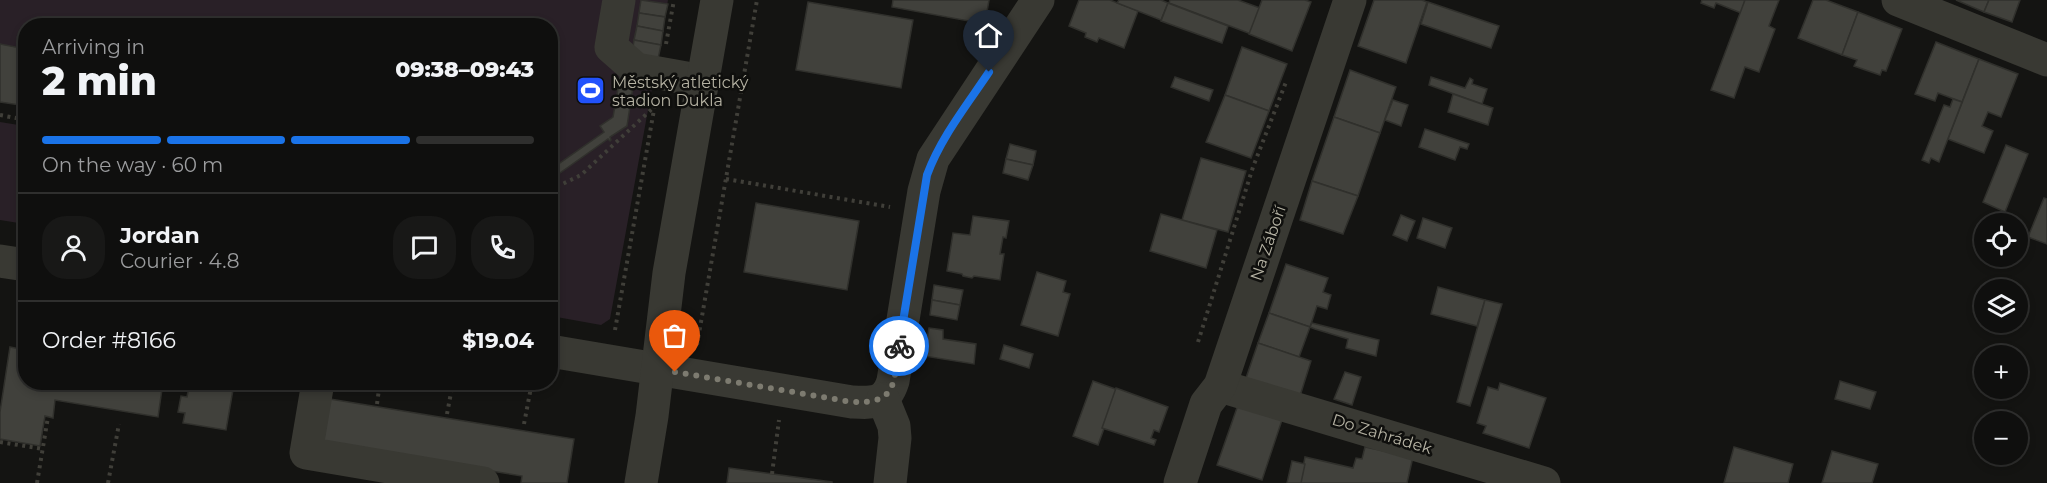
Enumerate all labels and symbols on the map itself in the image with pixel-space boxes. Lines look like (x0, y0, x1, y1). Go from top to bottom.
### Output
pin (963, 10, 1014, 72)
place label: Městský atletický stadion Dukla (612, 73, 749, 110)
sports icon: Městský atletický stadion Dukla (575, 75, 607, 107)
street label: Na Záboří (1246, 202, 1290, 283)
pin (649, 310, 700, 372)
courier (869, 316, 929, 376)
street label: Do Zahrádek (1330, 410, 1435, 458)

